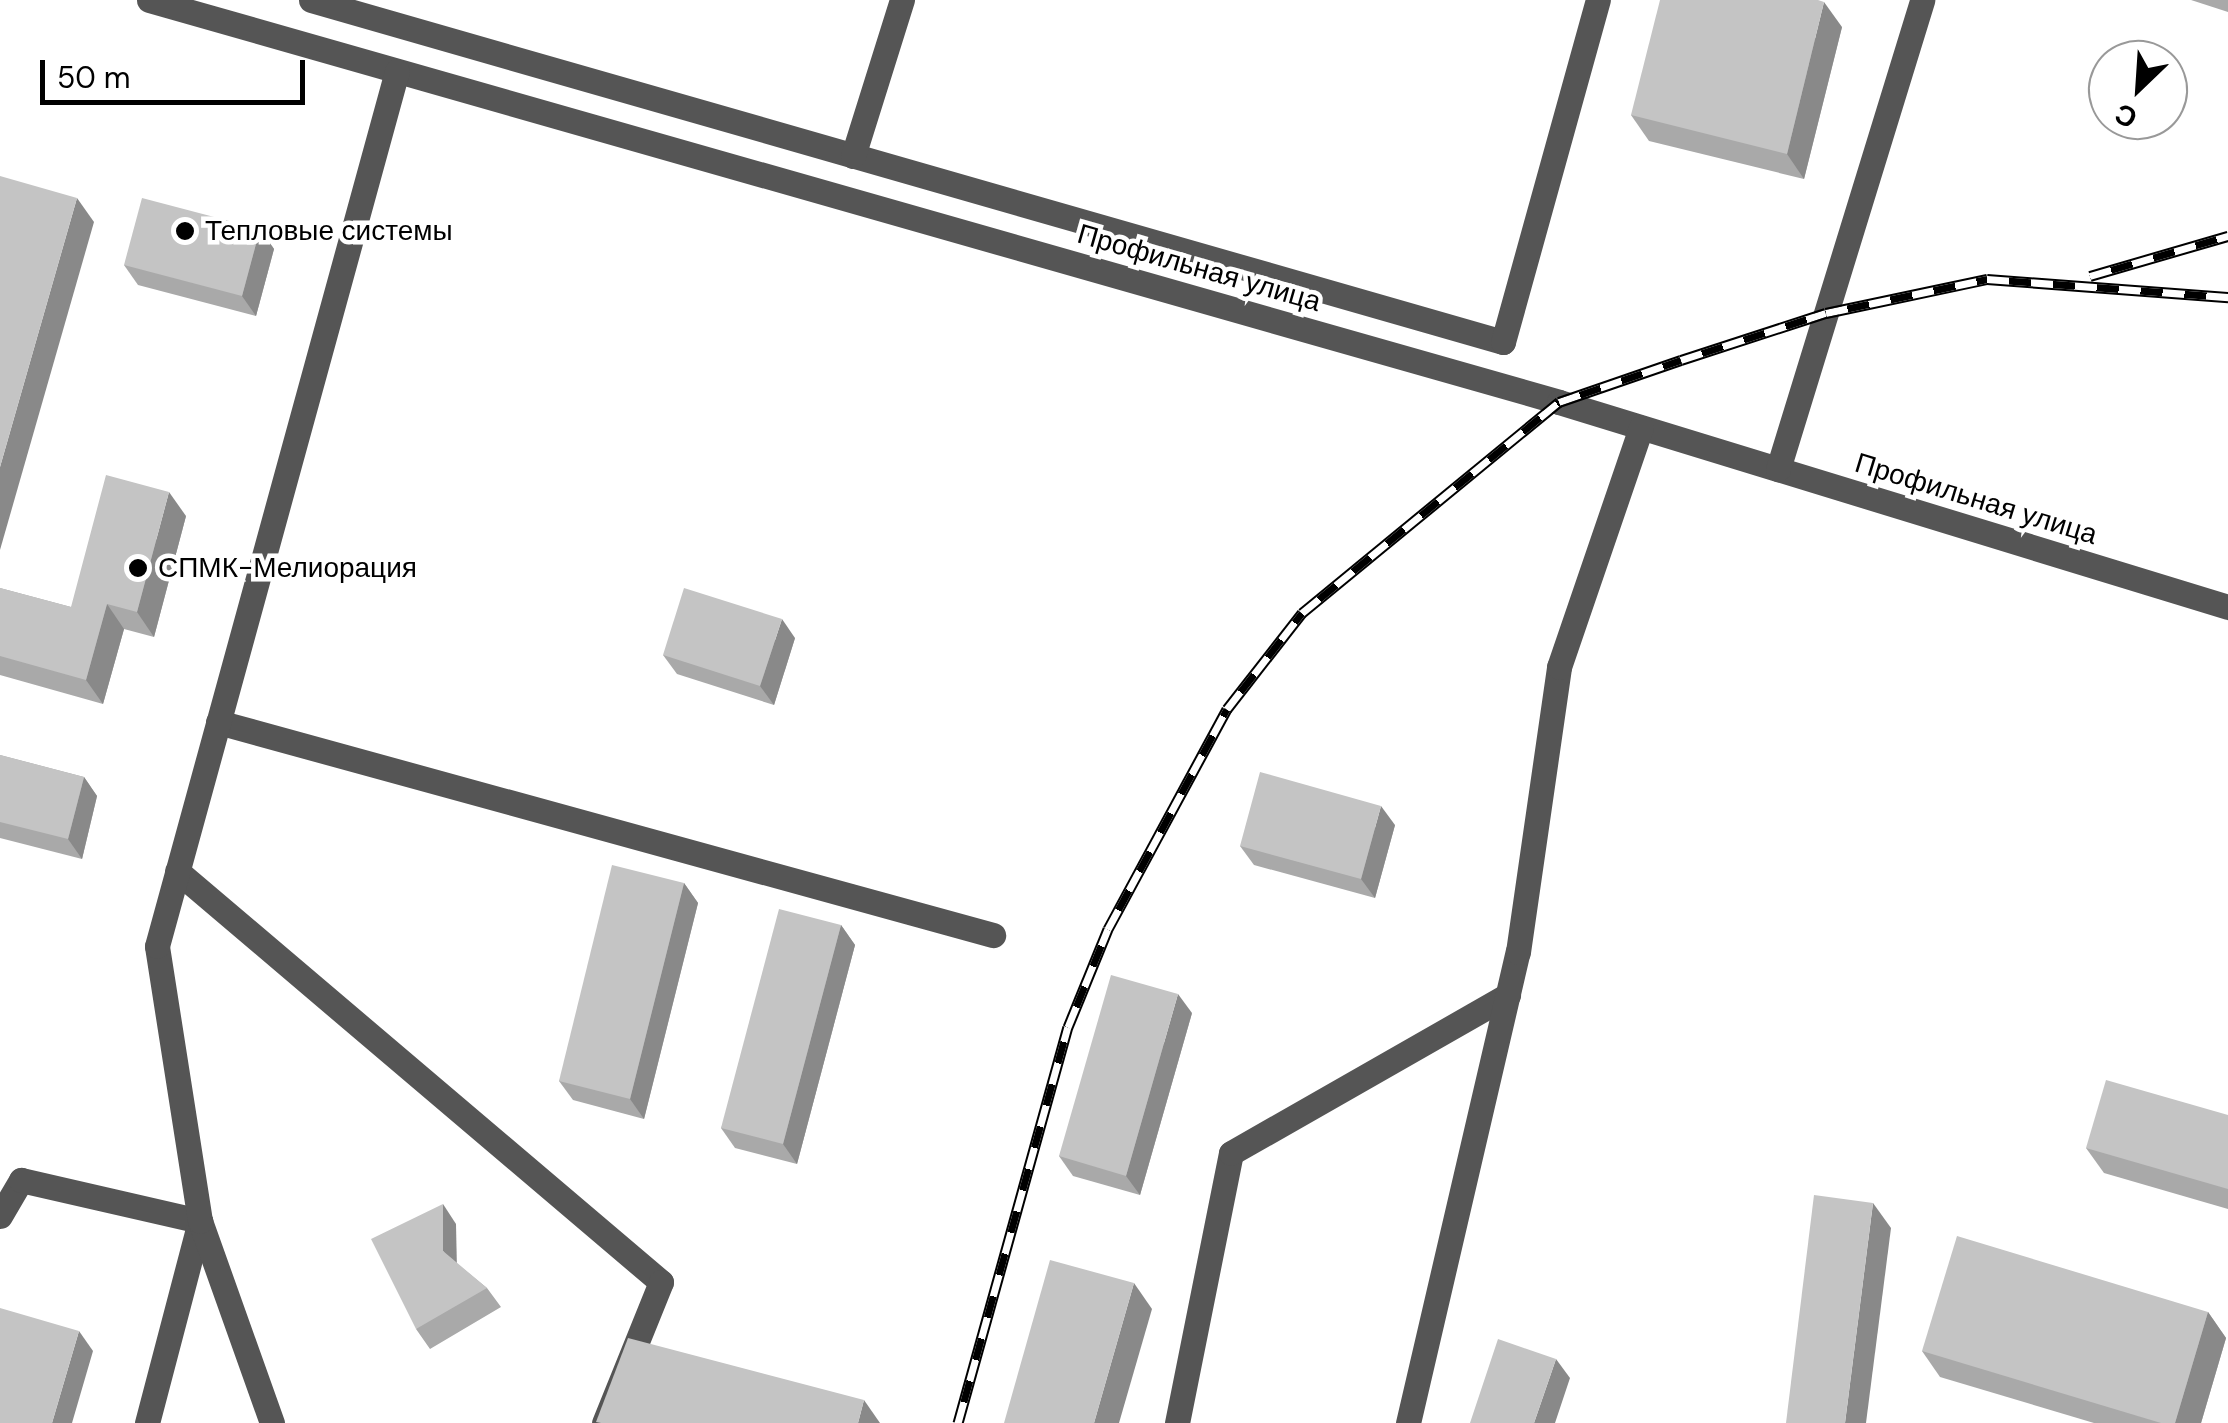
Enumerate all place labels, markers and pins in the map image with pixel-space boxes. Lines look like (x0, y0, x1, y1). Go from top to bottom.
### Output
place label: Тепловые системы (205, 214, 453, 248)
marker: Тепловые системы (174, 220, 196, 242)
place label: СПМК-Мелиорация (158, 551, 417, 585)
marker: СПМК-Мелиорация (127, 557, 149, 579)

